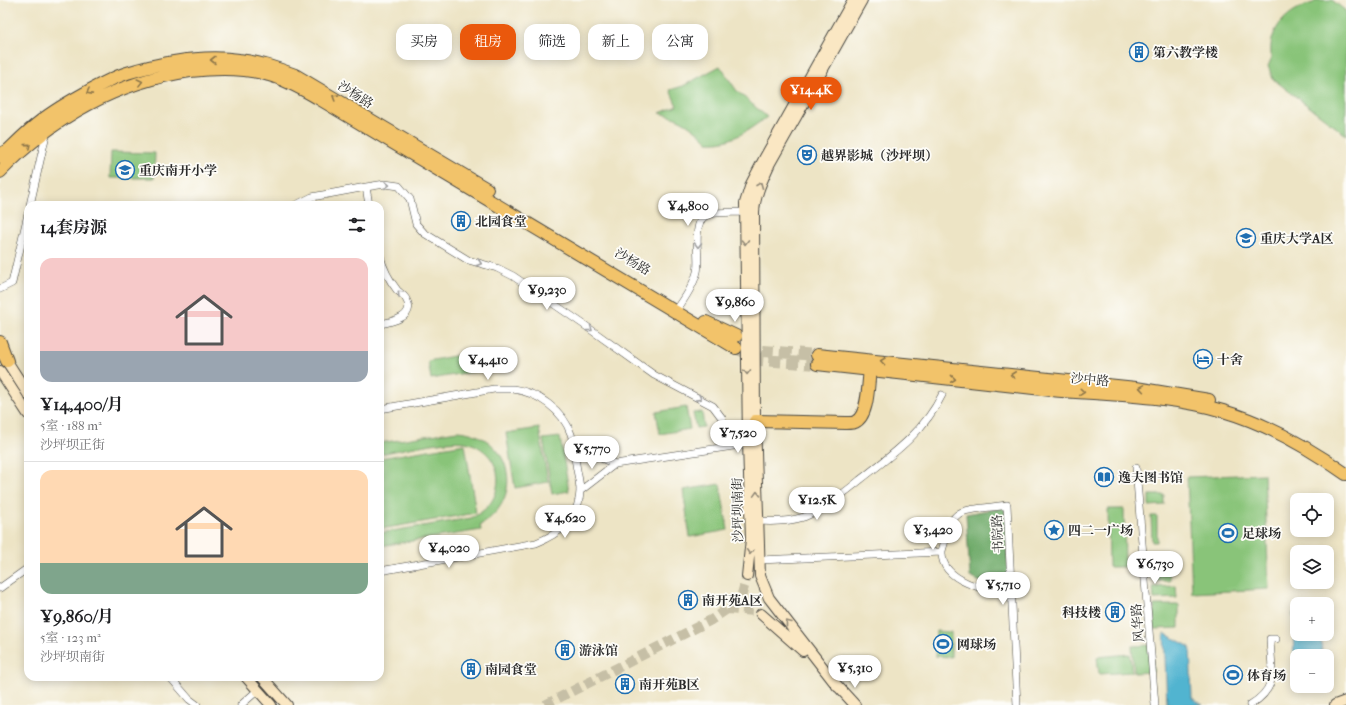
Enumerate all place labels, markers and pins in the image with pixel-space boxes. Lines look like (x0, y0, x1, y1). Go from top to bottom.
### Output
building icon: 第六教学楼 (1128, 41, 1150, 63)
place label: 第六教学楼 (1153, 45, 1218, 60)
pin: ¥14.4K (778, 77, 844, 111)
theatre icon: 越界影城（沙坪坝） (796, 144, 818, 166)
place label: 越界影城（沙坪坝） (821, 148, 938, 163)
school or university icon: 重庆南开小学 (114, 159, 136, 181)
place label: 重庆南开小学 (139, 163, 217, 178)
pin: ¥4,800 (655, 193, 721, 227)
building icon: 北园食堂 (450, 210, 472, 232)
place label: 北园食堂 (475, 214, 527, 229)
school or university icon: 重庆大学A区 (1235, 227, 1257, 249)
place label: 重庆大学A区 (1260, 231, 1333, 246)
pin: ¥9,230 (514, 277, 580, 311)
pin: ¥9,860 (702, 289, 768, 323)
pin: ¥4,410 (455, 347, 521, 381)
hotel icon: 十舍 (1192, 348, 1214, 370)
place label: 十舍 (1217, 352, 1243, 367)
pin: ¥7,520 (705, 420, 771, 454)
pin: ¥5,770 (559, 436, 625, 470)
library icon: 逸夫图书馆 (1093, 466, 1115, 488)
place label: 逸夫图书馆 (1118, 470, 1183, 485)
pin: ¥12.5K (784, 487, 850, 521)
pin: ¥4,620 (532, 505, 598, 539)
pin: ¥3,420 (900, 517, 966, 551)
place icon: 四二一广场 (1043, 519, 1065, 541)
sports icon: 足球场 (1217, 522, 1239, 544)
place label: 四二一广场 (1068, 523, 1133, 538)
place label: 足球场 (1242, 526, 1281, 541)
pin: ¥4,020 (416, 535, 482, 569)
pin: ¥6,730 (1122, 551, 1188, 585)
pin: ¥5,710 (970, 572, 1036, 606)
building icon: 南开苑A区 (677, 589, 699, 611)
place label: 南开苑A区 (702, 593, 762, 608)
building icon: 科技楼 (1104, 601, 1126, 623)
place label: 科技楼 (1062, 605, 1101, 620)
sports icon: 网球场 (932, 633, 954, 655)
place label: 网球场 (957, 637, 996, 652)
building icon: 游泳馆 (554, 639, 576, 661)
place label: 游泳馆 (579, 643, 618, 658)
pin: ¥5,310 (822, 655, 888, 689)
building icon: 南园食堂 (460, 658, 482, 680)
place label: 南园食堂 (485, 662, 537, 677)
sports icon: 体育场 (1222, 664, 1244, 686)
place label: 体育场 (1247, 668, 1286, 683)
building icon: 南开苑B区 (614, 673, 636, 695)
place label: 南开苑B区 (639, 677, 699, 692)

